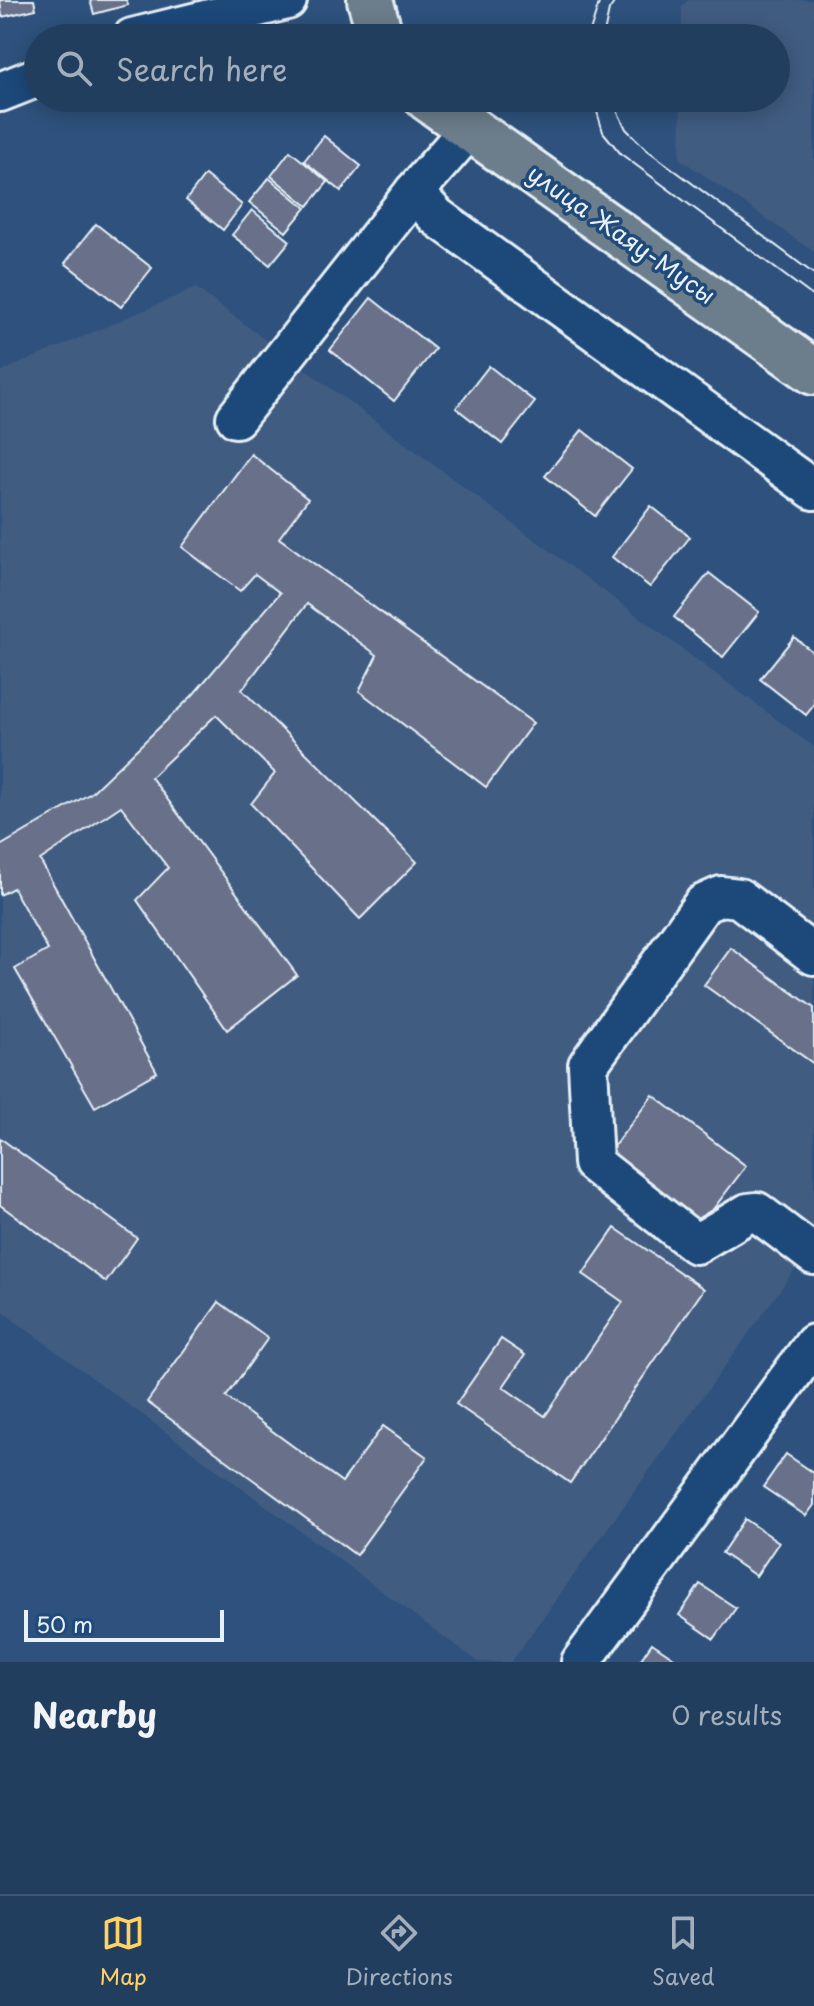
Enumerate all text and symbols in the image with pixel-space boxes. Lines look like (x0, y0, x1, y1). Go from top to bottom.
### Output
search box (24, 24, 790, 112)
icon: search (52, 46, 96, 90)
text: Search here (116, 46, 288, 91)
street label: улица Жаяу-Мусы (521, 155, 724, 312)
scale bar (24, 1606, 224, 1642)
text: 50 m (36, 1607, 93, 1640)
text: Nearby (32, 1688, 157, 1740)
text: 0 results (671, 1695, 782, 1734)
tab: Map (100, 1911, 147, 1992)
tab: Directions (346, 1911, 453, 1992)
tab: Saved (652, 1911, 714, 1992)

